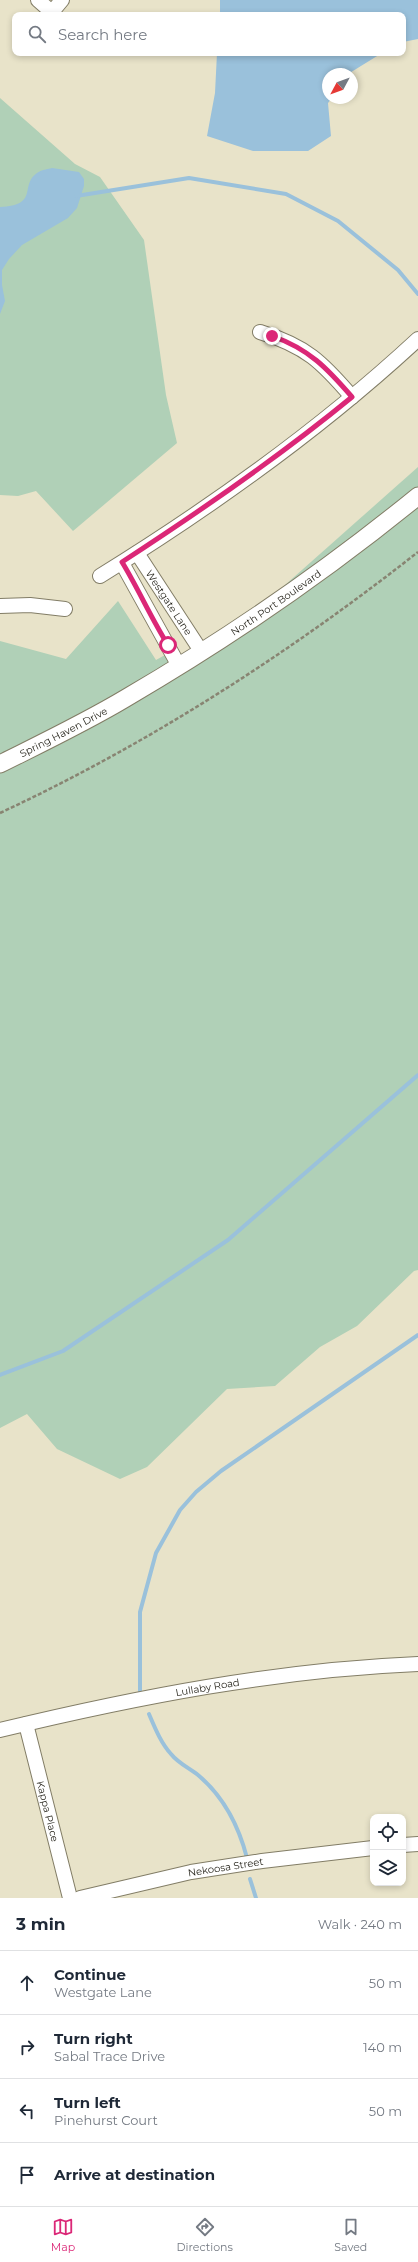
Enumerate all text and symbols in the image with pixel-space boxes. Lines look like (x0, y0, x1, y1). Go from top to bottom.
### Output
search box (12, 12, 406, 56)
icon: search (26, 23, 48, 45)
text: Search here (58, 25, 147, 44)
north arrow (322, 68, 358, 104)
route end (263, 327, 281, 345)
street label: North Port Boulevard (228, 567, 324, 639)
street label: Westgate Lane (143, 568, 195, 638)
route start (159, 636, 177, 654)
street label: Spring Haven Drive (17, 704, 110, 760)
street label: Lullaby Road (175, 1676, 241, 1699)
street label: Kappa Place (34, 1780, 62, 1843)
map controls (370, 1814, 406, 1886)
button: locate (370, 1814, 406, 1850)
button: layers (370, 1850, 406, 1886)
street label: Nekoosa Street (187, 1855, 264, 1879)
text: 3 min (16, 1914, 66, 1934)
text: Walk · 240 m (318, 1916, 402, 1932)
text: Continue (54, 1965, 126, 1984)
icon: ahead (16, 1972, 38, 1994)
text: 50 m (369, 1975, 402, 1991)
text: Westgate Lane (54, 1984, 152, 2000)
text: Turn right (54, 2029, 133, 2048)
icon: right (16, 2036, 38, 2058)
text: 140 m (363, 2039, 402, 2055)
text: Sabal Trace Drive (54, 2048, 165, 2064)
text: Turn left (54, 2093, 121, 2112)
icon: left (16, 2100, 38, 2122)
text: 50 m (369, 2103, 402, 2119)
text: Pinehurst Court (54, 2112, 158, 2128)
icon: arrive (16, 2164, 38, 2186)
text: Arrive at destination (54, 2165, 215, 2184)
tab: Map (51, 2216, 75, 2254)
tab: Directions (177, 2216, 233, 2254)
tab: Saved (334, 2216, 367, 2254)

